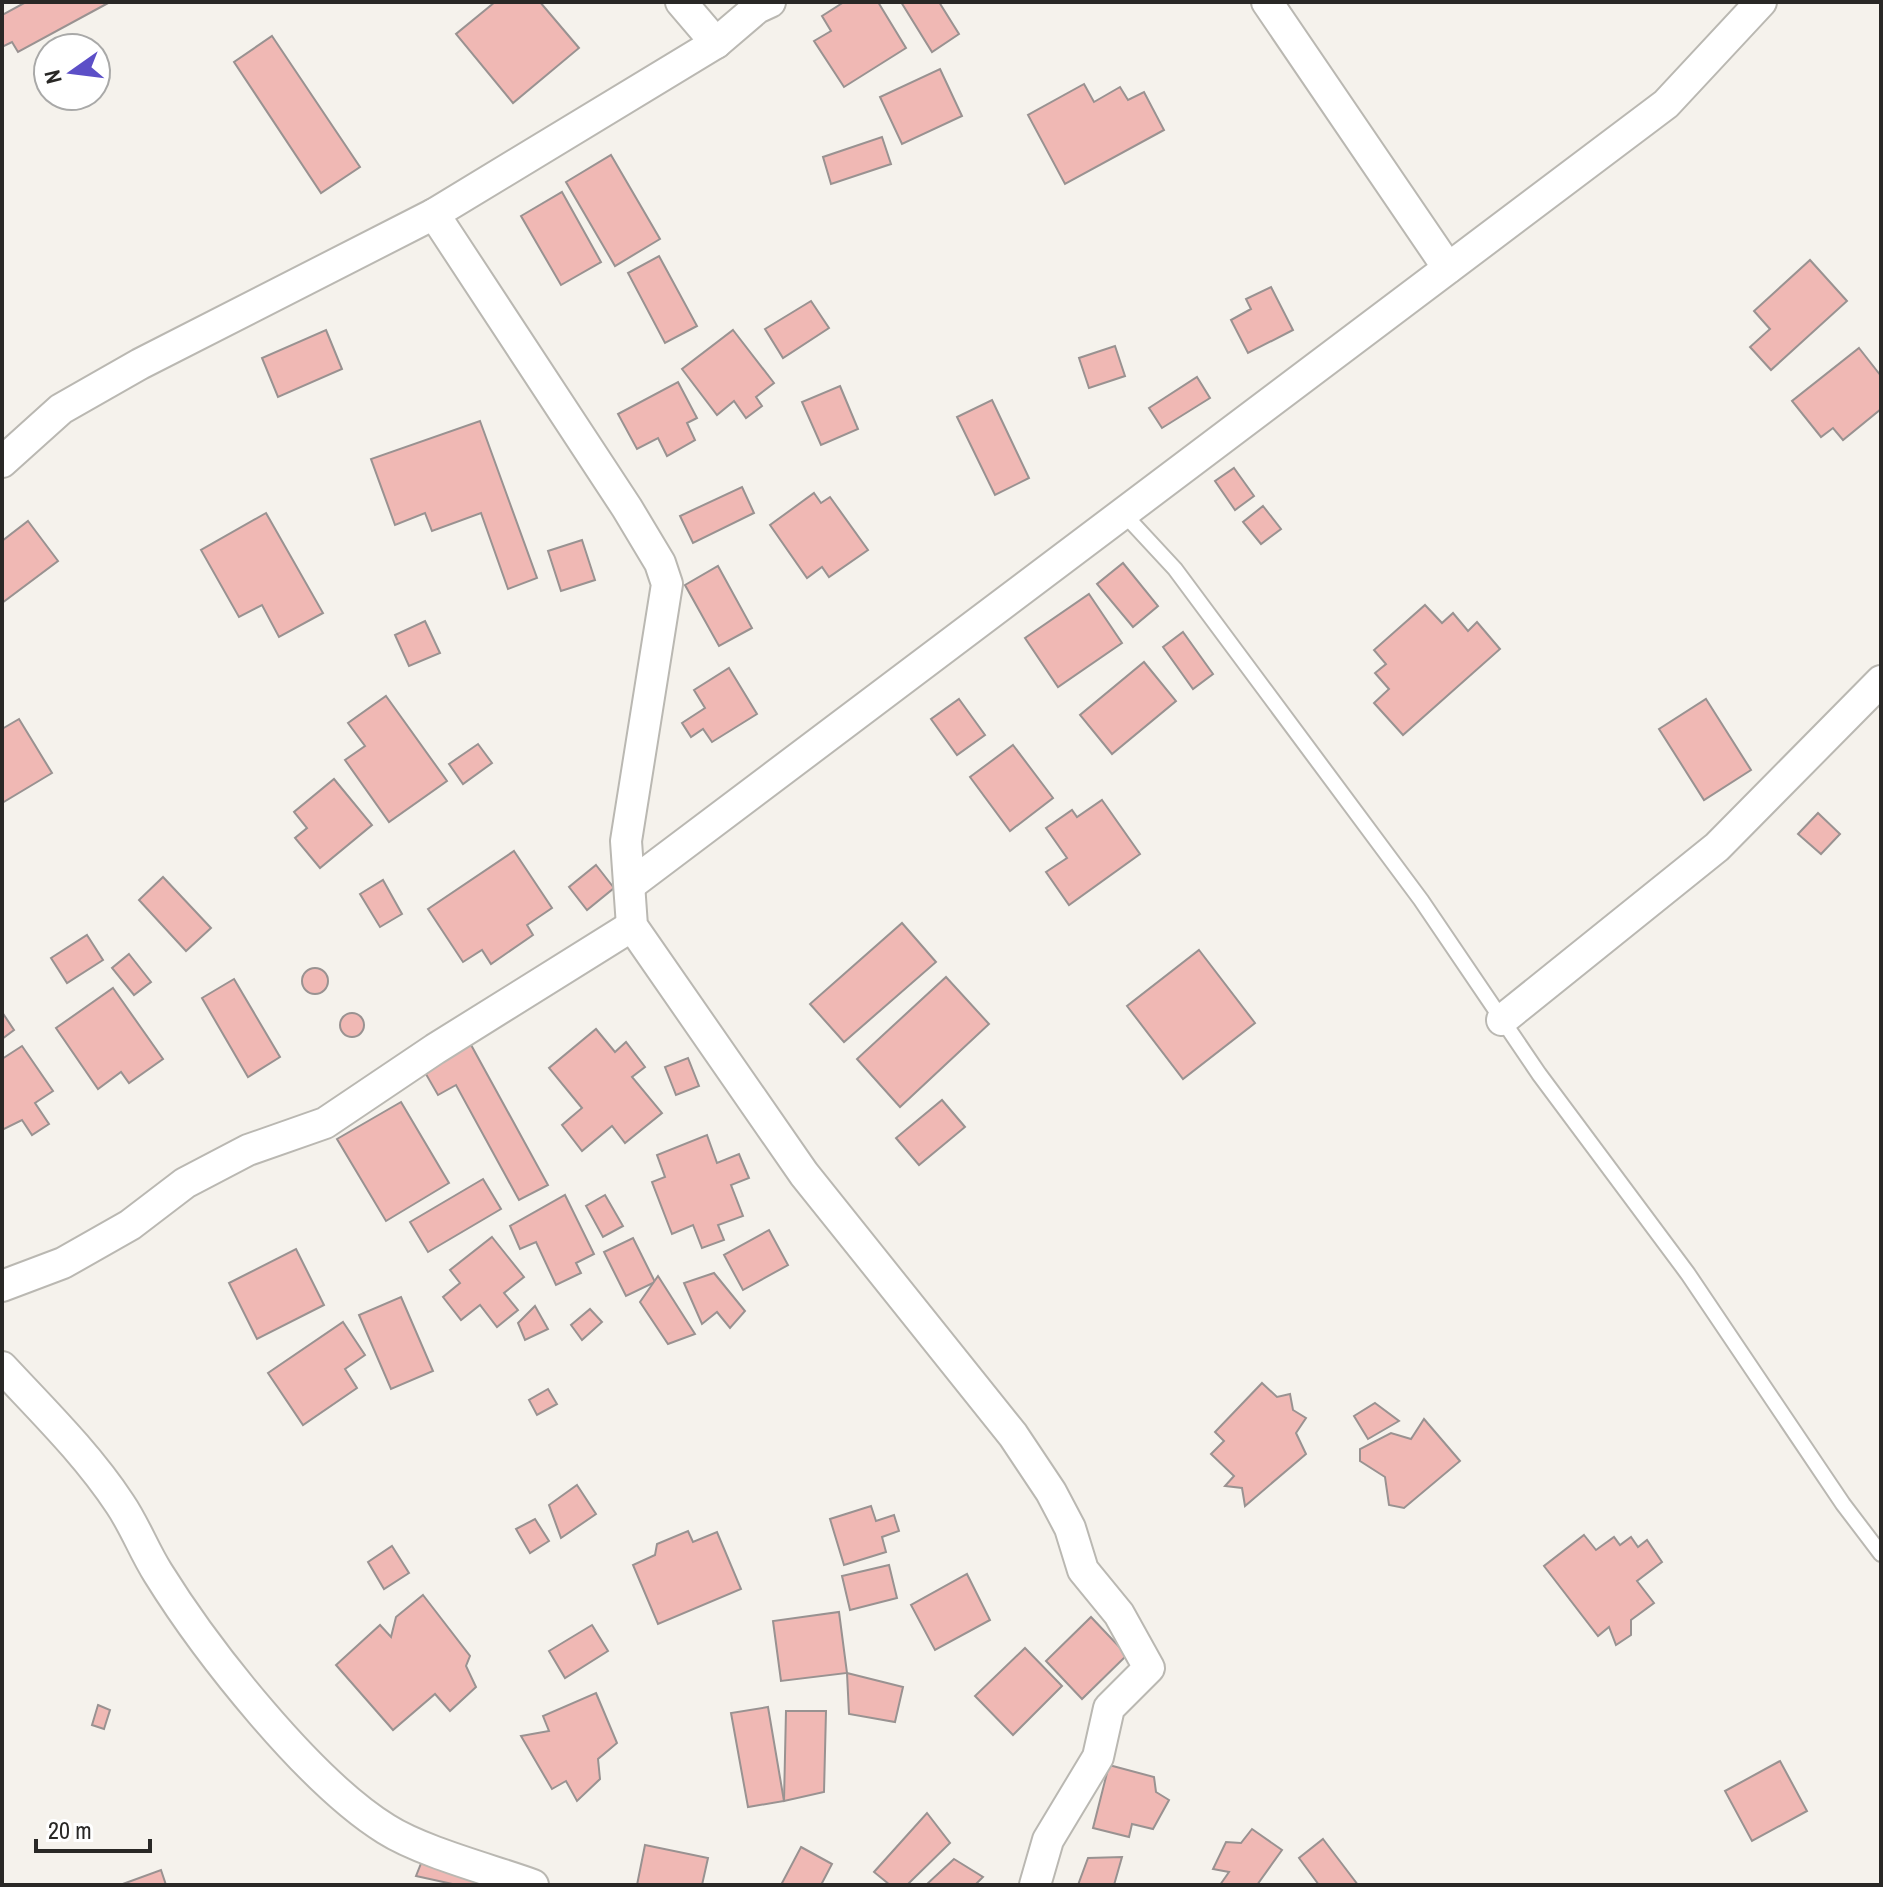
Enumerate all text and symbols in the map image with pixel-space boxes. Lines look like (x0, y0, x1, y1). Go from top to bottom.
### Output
north arrow (32, 32, 112, 112)
text: N (36, 67, 69, 87)
scale bar (36, 1803, 150, 1853)
text: 20 m (48, 1814, 92, 1846)

